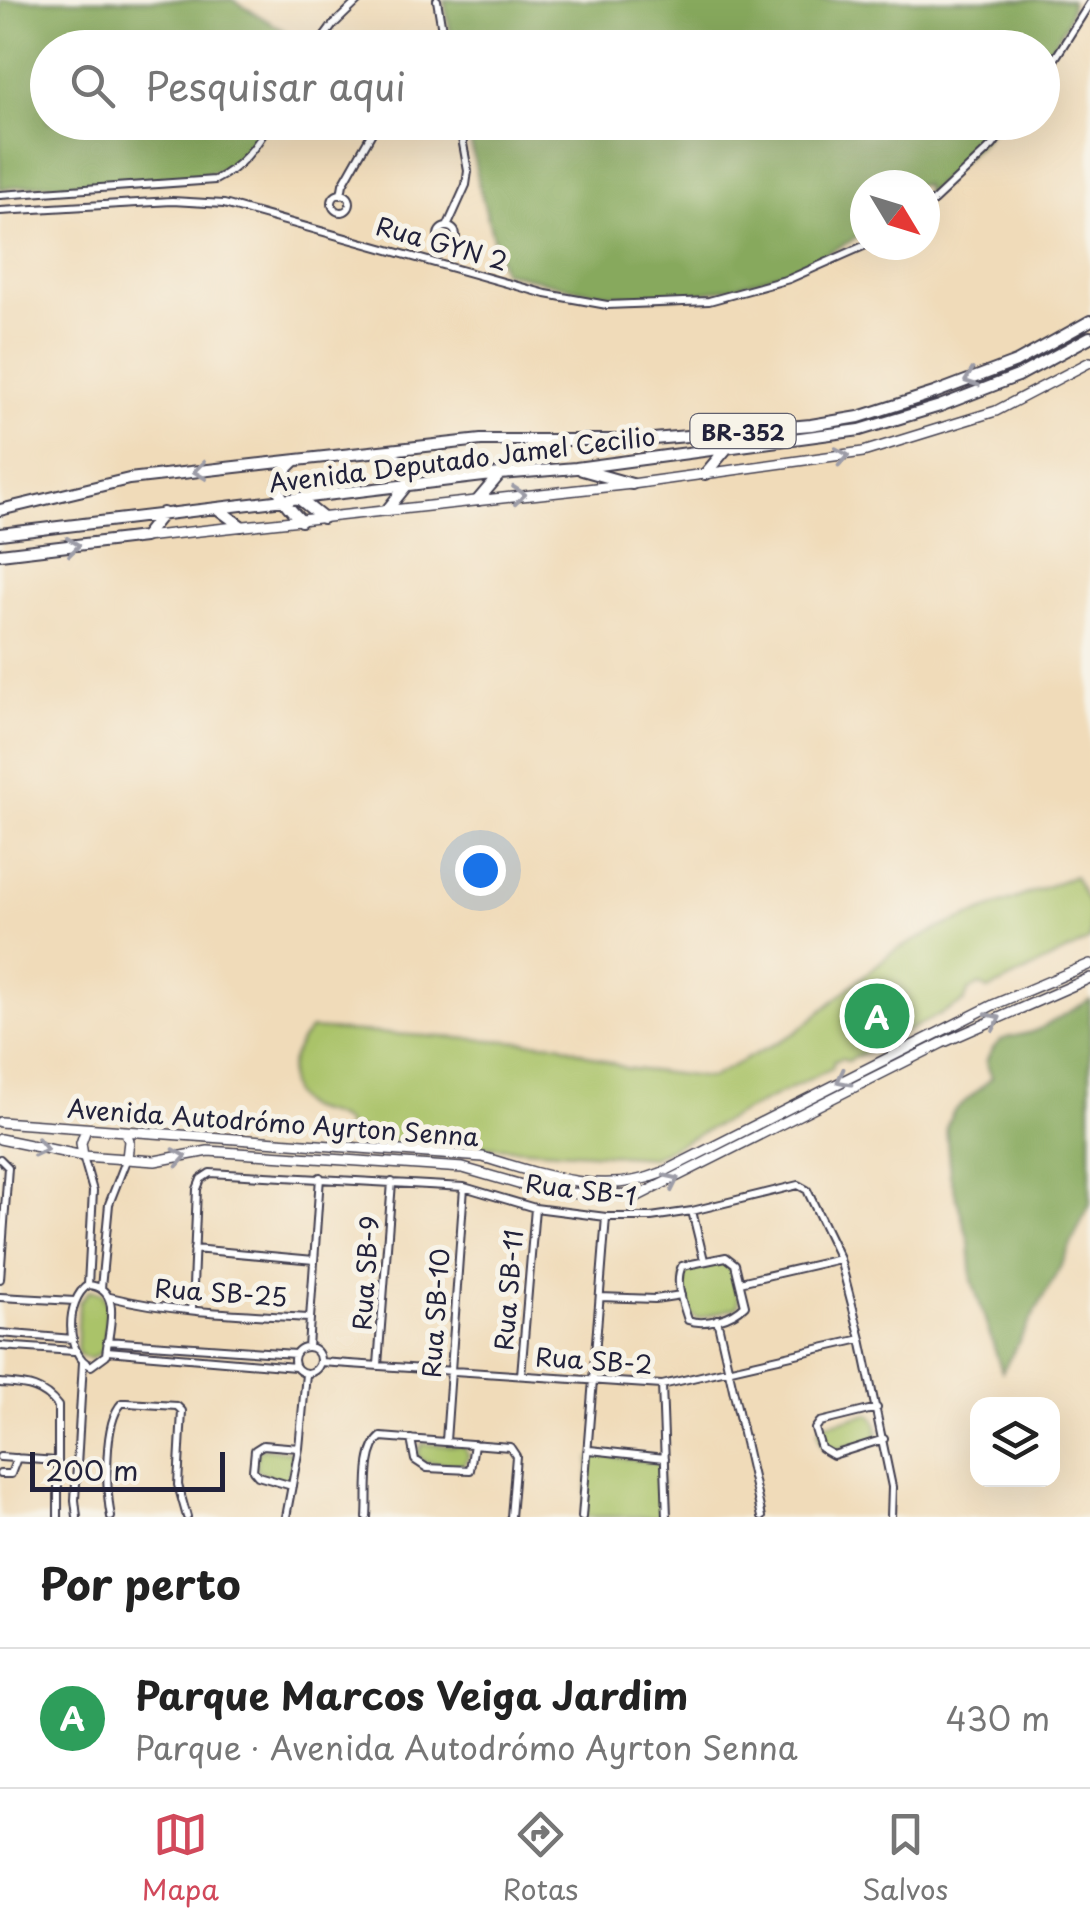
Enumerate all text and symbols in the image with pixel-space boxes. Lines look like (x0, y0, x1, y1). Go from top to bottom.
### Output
search box (30, 30, 1060, 140)
text: Pesquisar aqui (145, 57, 406, 114)
icon: search (65, 58, 120, 113)
north arrow (850, 170, 940, 260)
street label: Rua GYN 2 (372, 206, 512, 280)
one-way arrow (964, 368, 981, 388)
road number: BR-352 (690, 414, 796, 448)
street label: Avenida Deputado Jamel Cecilio (267, 416, 657, 502)
one-way arrow (834, 446, 850, 467)
one-way arrow (192, 460, 208, 481)
one-way arrow (512, 485, 528, 507)
one-way arrow (65, 536, 81, 557)
your location (455, 845, 506, 896)
pin: A (844, 978, 910, 1054)
one-way arrow (984, 1012, 1002, 1032)
one-way arrow (836, 1067, 854, 1087)
street label: Avenida Autodrómo Ayrton Senna (66, 1089, 480, 1155)
one-way arrow (32, 1136, 49, 1157)
one-way arrow (171, 1148, 188, 1169)
street label: Rua SB-1 (523, 1163, 639, 1215)
one-way arrow (661, 1173, 679, 1193)
street label: Rua SB-9 (342, 1214, 388, 1332)
street label: Rua SB-11 (484, 1228, 532, 1352)
street label: Rua SB-10 (412, 1247, 458, 1379)
street label: Rua SB-25 (153, 1268, 289, 1316)
street label: Rua SB-2 (534, 1337, 654, 1383)
map controls (970, 1397, 1060, 1487)
button: layers (970, 1397, 1060, 1487)
scale bar (30, 1447, 225, 1492)
text: 200 m (45, 1448, 138, 1491)
text: Por perto (40, 1551, 241, 1614)
text: Parque Marcos Veiga Jardim (135, 1666, 688, 1723)
text: A (60, 1694, 85, 1742)
text: 430 m (945, 1694, 1050, 1742)
text: Parque · Avenida Autodrómo Ayrton Senna (135, 1723, 798, 1771)
tab: Mapa (142, 1807, 219, 1910)
tab: Rotas (502, 1807, 578, 1910)
tab: Salvos (862, 1807, 948, 1910)

